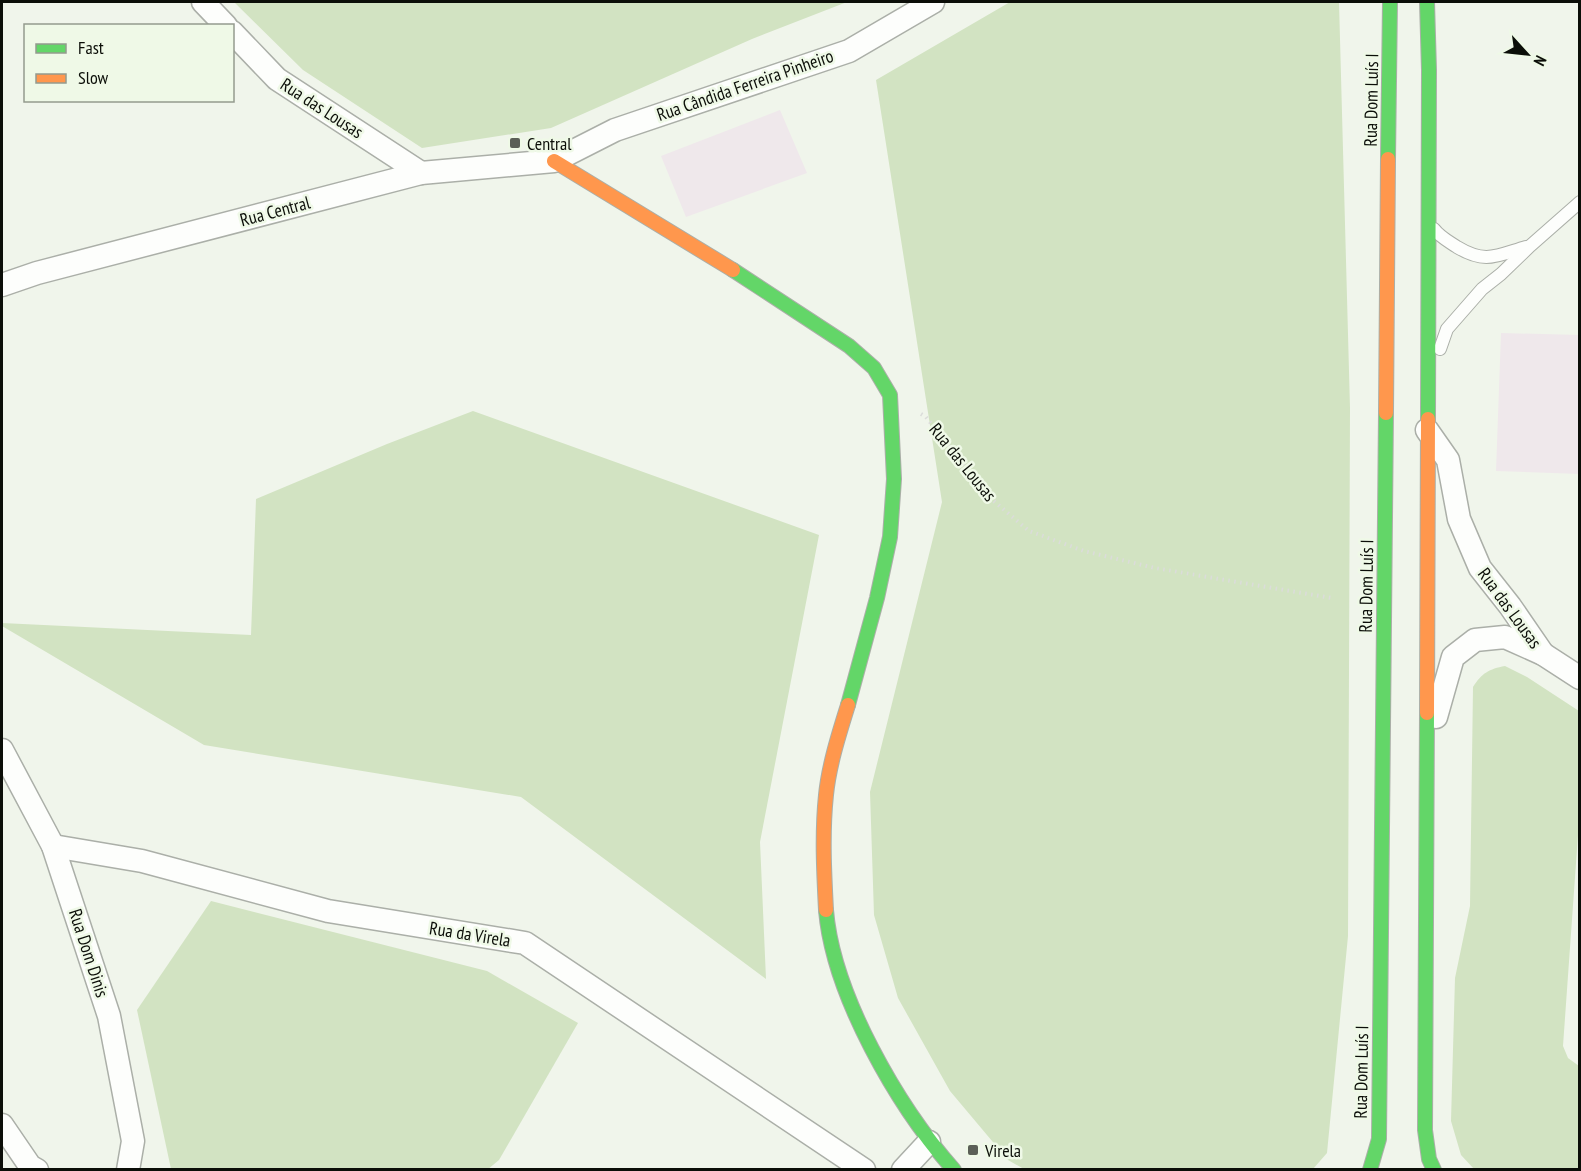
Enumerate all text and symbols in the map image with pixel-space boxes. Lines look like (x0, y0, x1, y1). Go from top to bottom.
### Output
legend (24, 24, 234, 102)
north arrow (1497, 24, 1557, 84)
text: Fast (78, 36, 104, 59)
street label: Rua Cândida Ferreira Pinheiro (654, 44, 837, 126)
text: N (1529, 52, 1551, 69)
street label: Rua Dom Luís I (1359, 53, 1383, 147)
text: Slow (78, 66, 109, 89)
street label: Rua das Lousas (276, 73, 368, 143)
place label: Central (527, 132, 572, 155)
marker: Central (508, 136, 522, 150)
street label: Rua Central (237, 190, 313, 231)
street label: Rua das Lousas (924, 418, 1002, 506)
street label: Rua Dom Luís I (1354, 539, 1378, 633)
street label: Rua das Lousas (1473, 563, 1547, 653)
street label: Rua Dom Dinis (64, 906, 114, 1000)
street label: Rua da Virela (428, 916, 512, 952)
street label: Rua Dom Luís I (1349, 1025, 1373, 1119)
place label: Virela (984, 1139, 1021, 1162)
marker: Virela (966, 1143, 980, 1157)

